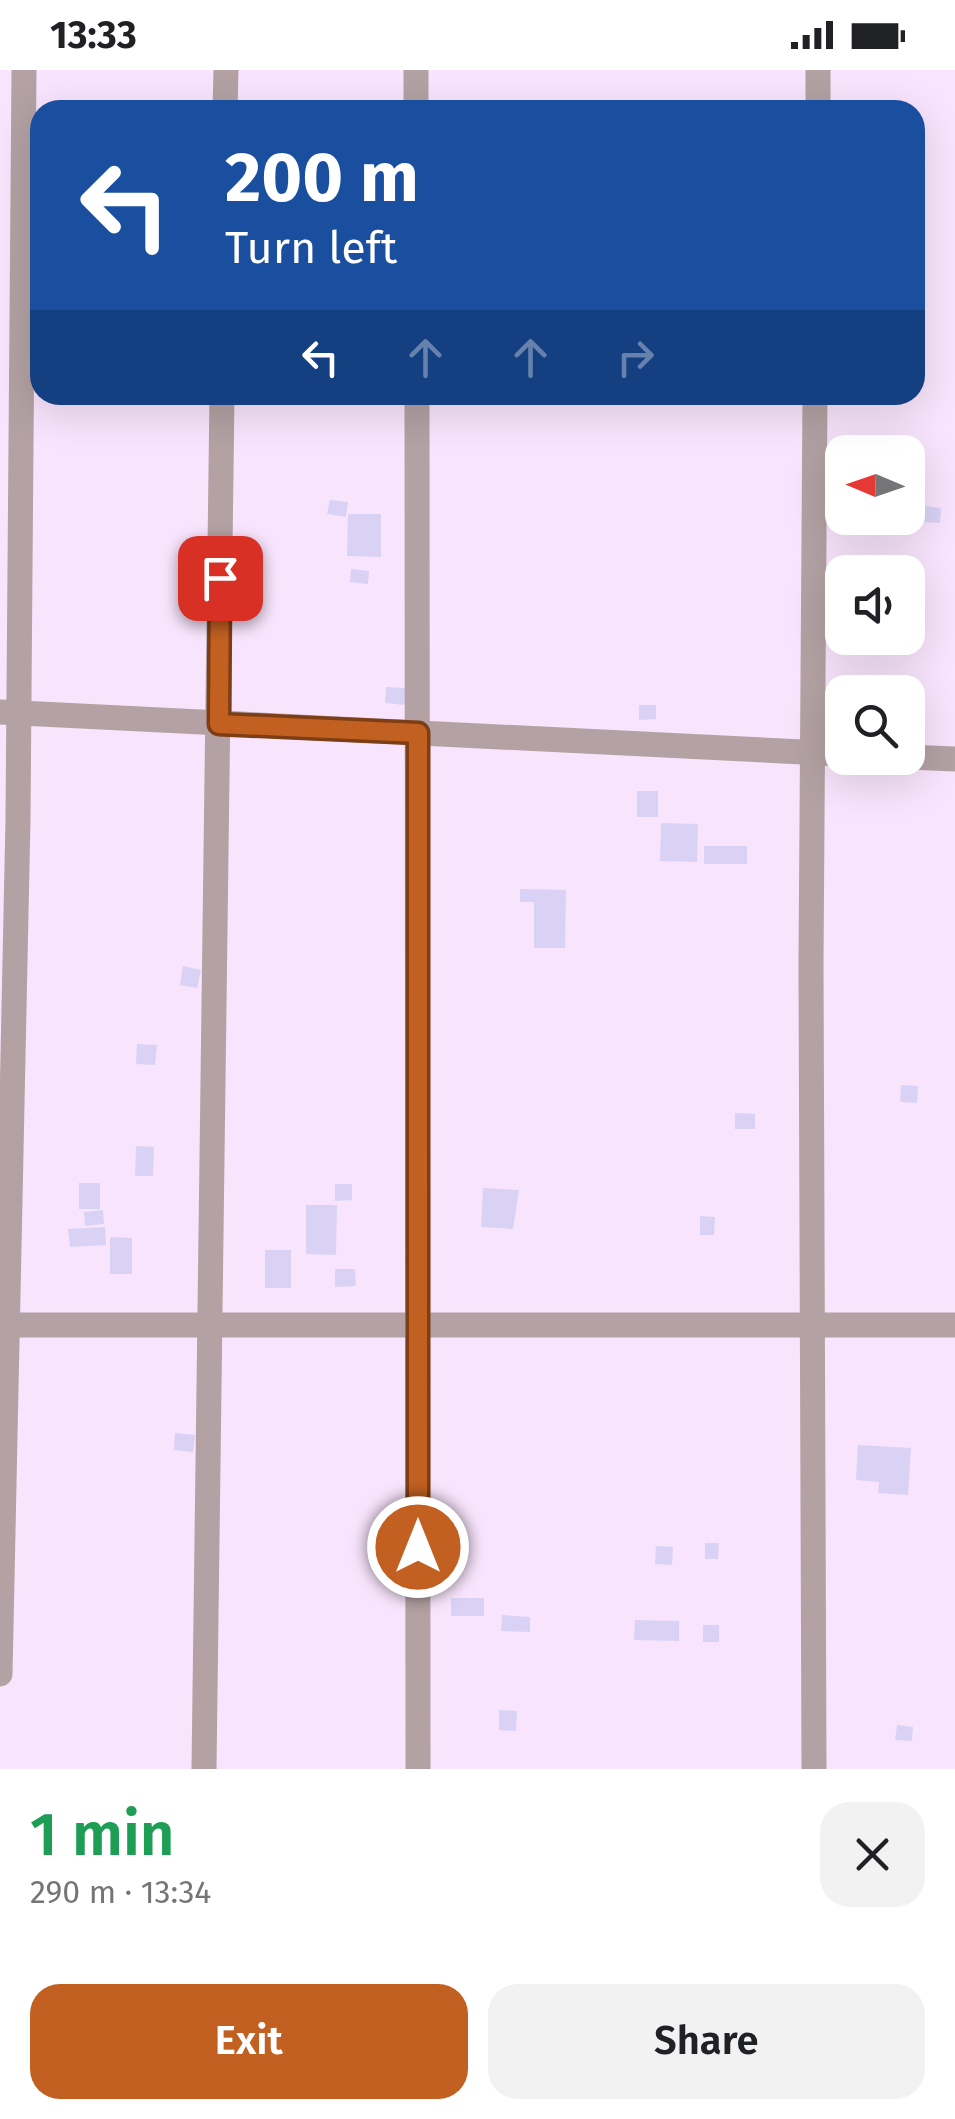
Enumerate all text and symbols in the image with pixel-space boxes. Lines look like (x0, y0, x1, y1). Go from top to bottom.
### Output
text: 13:33 (50, 12, 137, 58)
text: 200 m (225, 136, 419, 220)
icon: left (60, 140, 190, 270)
text: Turn left (225, 221, 397, 275)
icon: left (293, 330, 348, 385)
icon: ahead (398, 330, 453, 385)
icon: ahead (503, 330, 558, 385)
icon: right (608, 330, 663, 385)
north arrow (825, 435, 925, 535)
map controls (825, 435, 925, 775)
pin (178, 536, 263, 621)
icon: arrive (193, 551, 248, 606)
button: sound (825, 555, 925, 655)
button: search (825, 675, 925, 775)
position arrow (366, 1495, 470, 1599)
text: 1 min (30, 1799, 175, 1871)
button: close (820, 1802, 925, 1907)
text: 290 m · 13:34 (30, 1873, 211, 1911)
button: Exit (30, 1984, 468, 2099)
button: Share (488, 1984, 925, 2099)

